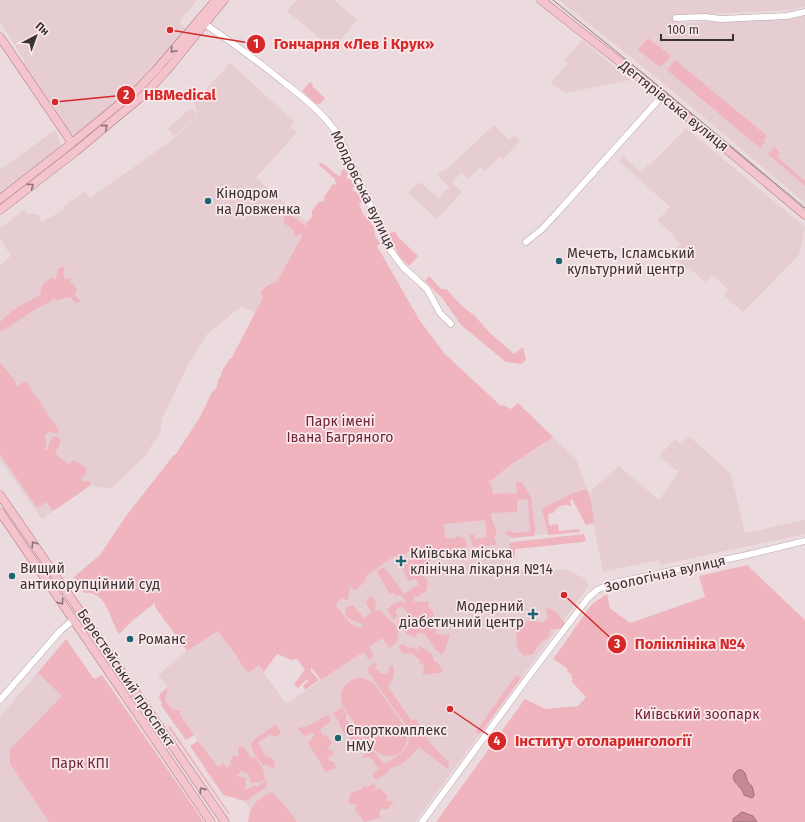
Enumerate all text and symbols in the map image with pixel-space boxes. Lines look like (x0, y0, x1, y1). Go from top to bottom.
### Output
north arrow (16, 16, 56, 56)
scale bar (661, 16, 733, 42)
text: Пн (33, 19, 52, 38)
text: 100 m (667, 23, 699, 37)
callout: Гончарня «Лев і Крук» (246, 30, 442, 57)
text: Гончарня «Лев і Крук» (274, 35, 434, 53)
text: 1 (253, 37, 259, 51)
one-way arrow (171, 46, 178, 53)
street label: Дегтярівська вулиця (615, 56, 732, 155)
callout: HBMedical (116, 81, 224, 108)
text: HBMedical (144, 86, 217, 104)
text: 2 (123, 88, 129, 102)
one-way arrow (100, 125, 108, 132)
street label: Молдовська вулиця (327, 128, 399, 252)
one-way arrow (27, 183, 34, 191)
place label: Кінодром на Довженка (216, 185, 301, 218)
marker: Кінодром на Довженка (203, 196, 213, 206)
place label: Мечеть, Ісламський культурний центр (567, 245, 695, 278)
marker: Мечеть, Ісламський культурний центр (554, 256, 564, 266)
park label: Парк імені Івана Багряного (286, 413, 394, 446)
one-way arrow (31, 541, 39, 548)
place label: Київська міська клінічна лікарня №14 (410, 545, 553, 578)
street label: Зоологічна вулиця (603, 552, 727, 596)
marker: Київська міська клінічна лікарня №14 (395, 555, 407, 567)
place label: Вищий антикорупційний суд (20, 560, 160, 593)
marker: Вищий антикорупційний суд (7, 571, 17, 581)
one-way arrow (56, 598, 64, 605)
place label: Модерний діабетичний центр (399, 598, 524, 631)
street label: Берестейський проспект (73, 606, 179, 751)
marker: Модерний діабетичний центр (527, 608, 539, 620)
callout: Поліклініка №4 (607, 630, 753, 657)
place label: Романс (138, 631, 186, 648)
marker: Романс (125, 634, 135, 644)
text: Поліклініка №4 (635, 635, 746, 653)
text: 3 (613, 637, 620, 651)
park label: Київський зоопарк (635, 706, 760, 723)
place label: Спорткомплекс НМУ (346, 722, 447, 755)
callout: Інститут отоларингології (487, 727, 699, 754)
text: Інститут отоларингології (515, 732, 693, 750)
marker: Спорткомплекс НМУ (333, 733, 343, 743)
text: 4 (494, 734, 501, 748)
park label: Парк КПІ (51, 755, 109, 772)
one-way arrow (199, 787, 207, 794)

